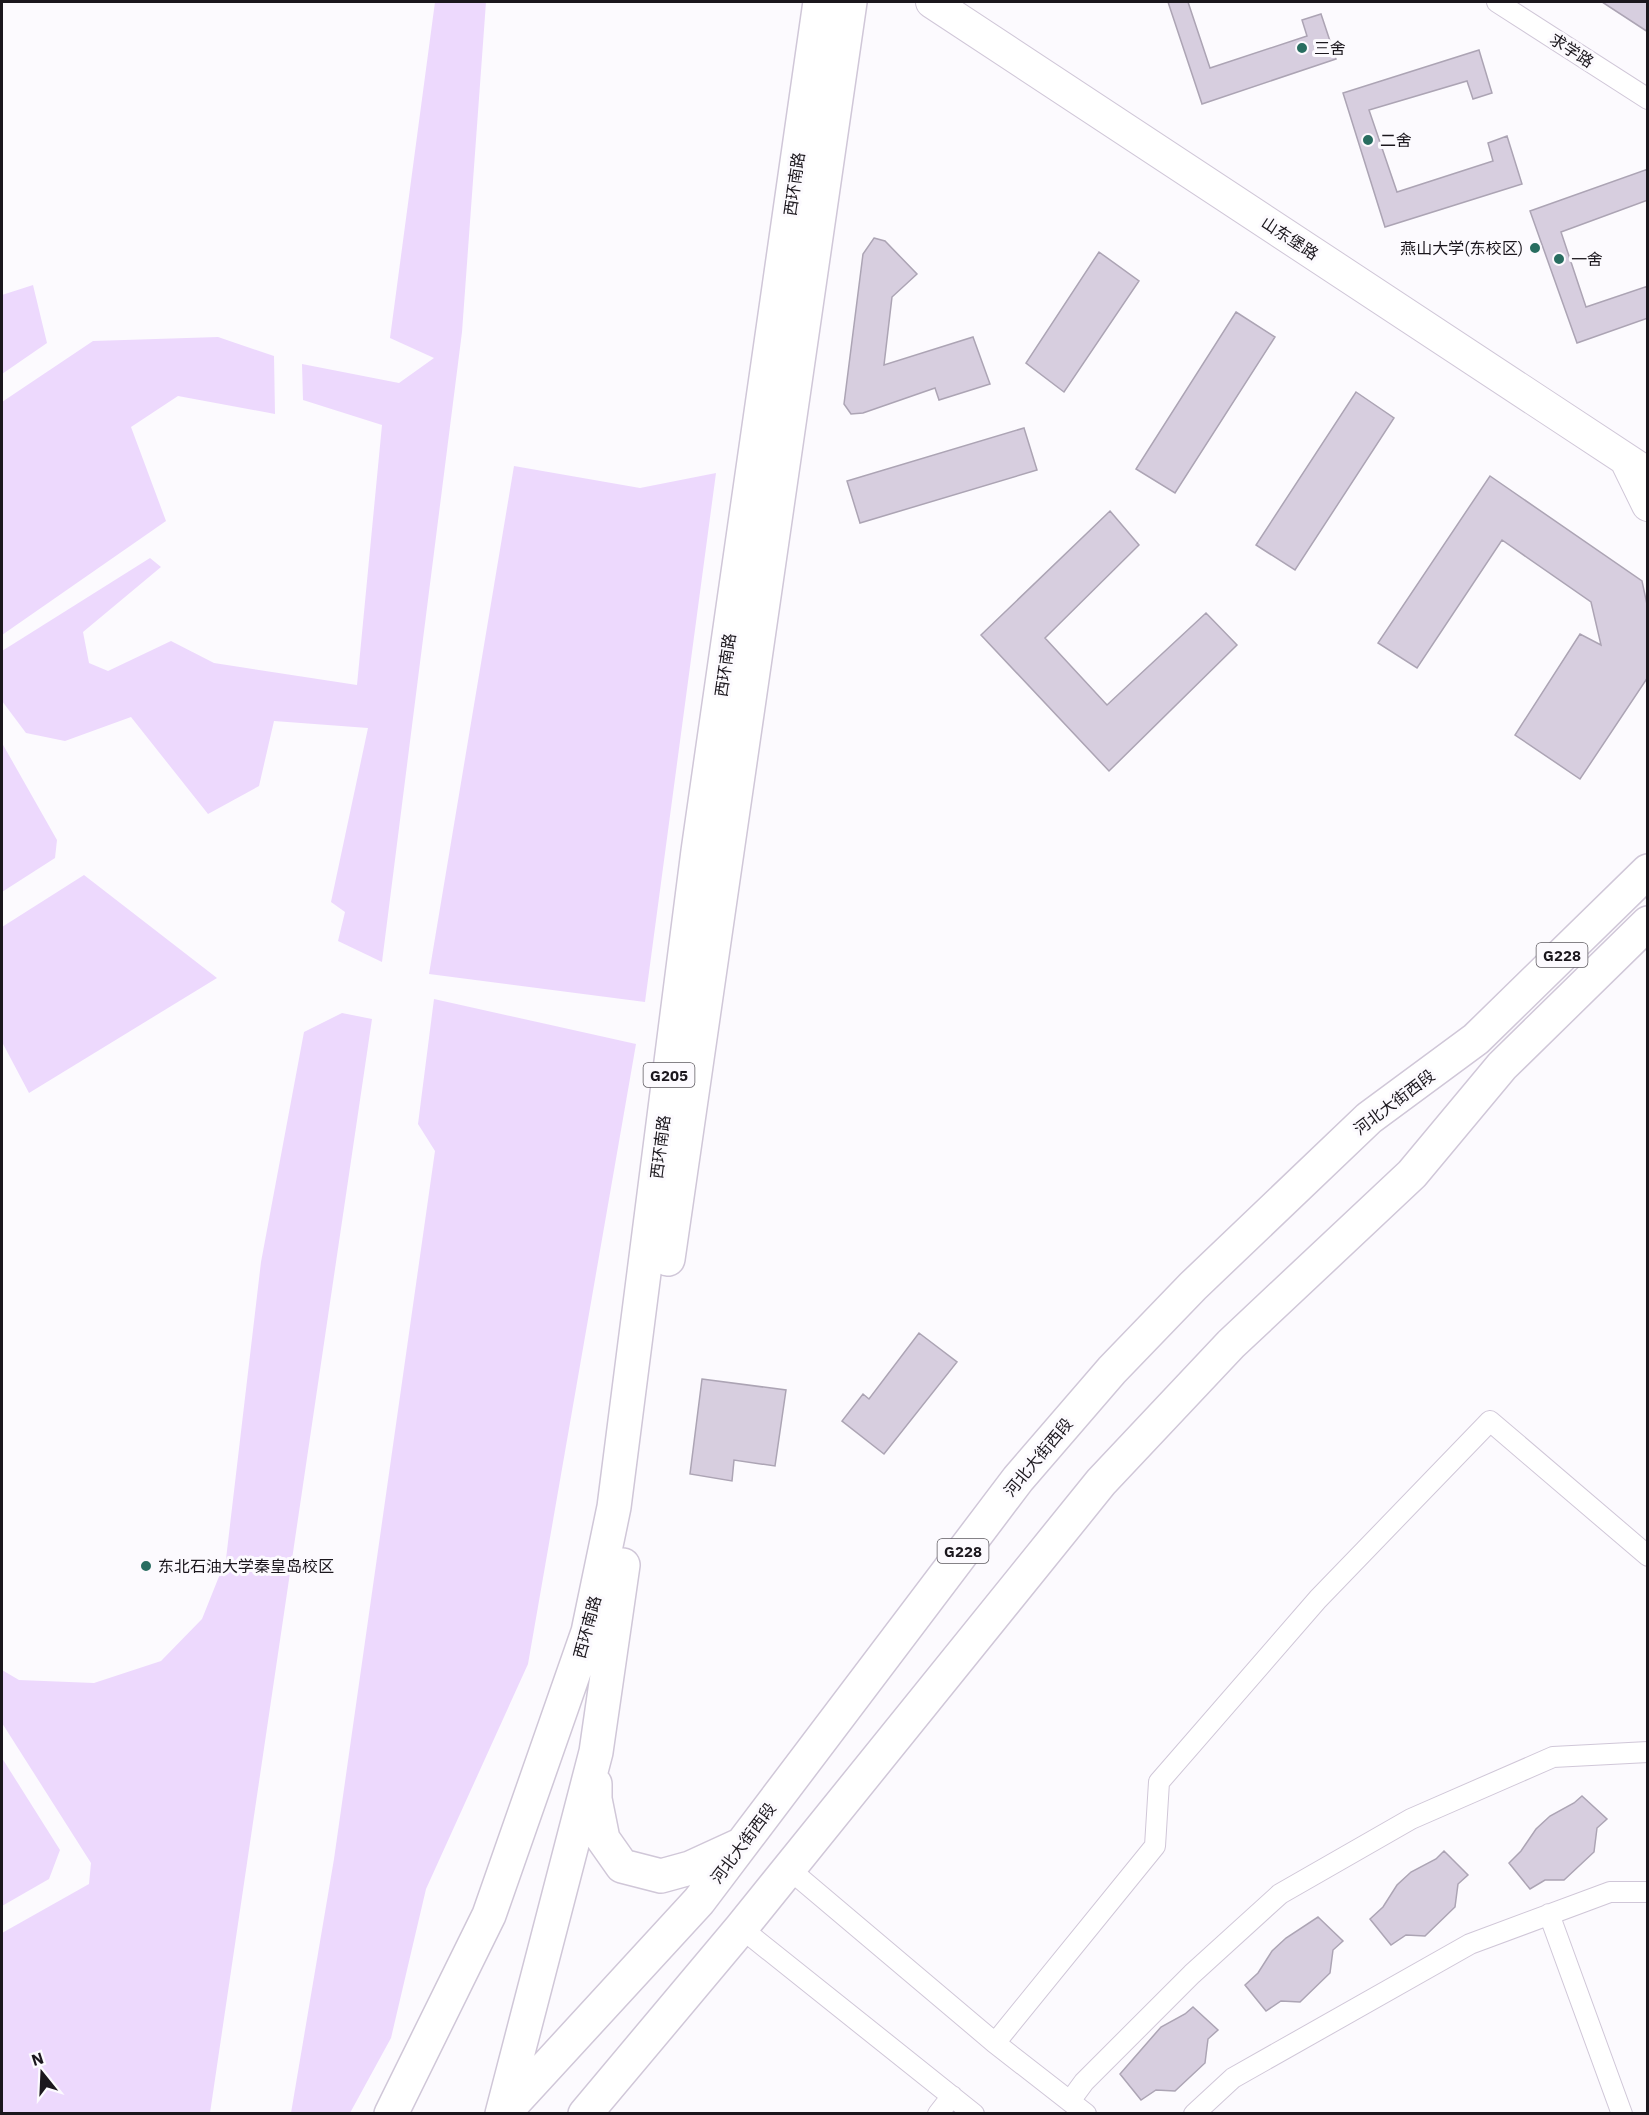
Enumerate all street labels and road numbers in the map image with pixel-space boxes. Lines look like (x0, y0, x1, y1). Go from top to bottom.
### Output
street label: 求学路 (1546, 29, 1598, 71)
street label: 西环南路 (780, 151, 808, 217)
street label: 山东堡路 (1258, 212, 1322, 264)
street label: 西环南路 (711, 632, 739, 698)
road number: G228 (1536, 943, 1588, 967)
road number: G205 (644, 1063, 694, 1087)
street label: 河北大街西段 (1350, 1065, 1438, 1139)
street label: 西环南路 (646, 1114, 674, 1180)
street label: 河北大街西段 (999, 1414, 1077, 1500)
road number: G228 (938, 1539, 988, 1563)
street label: 西环南路 (569, 1593, 605, 1661)
street label: 河北大街西段 (706, 1799, 780, 1887)

